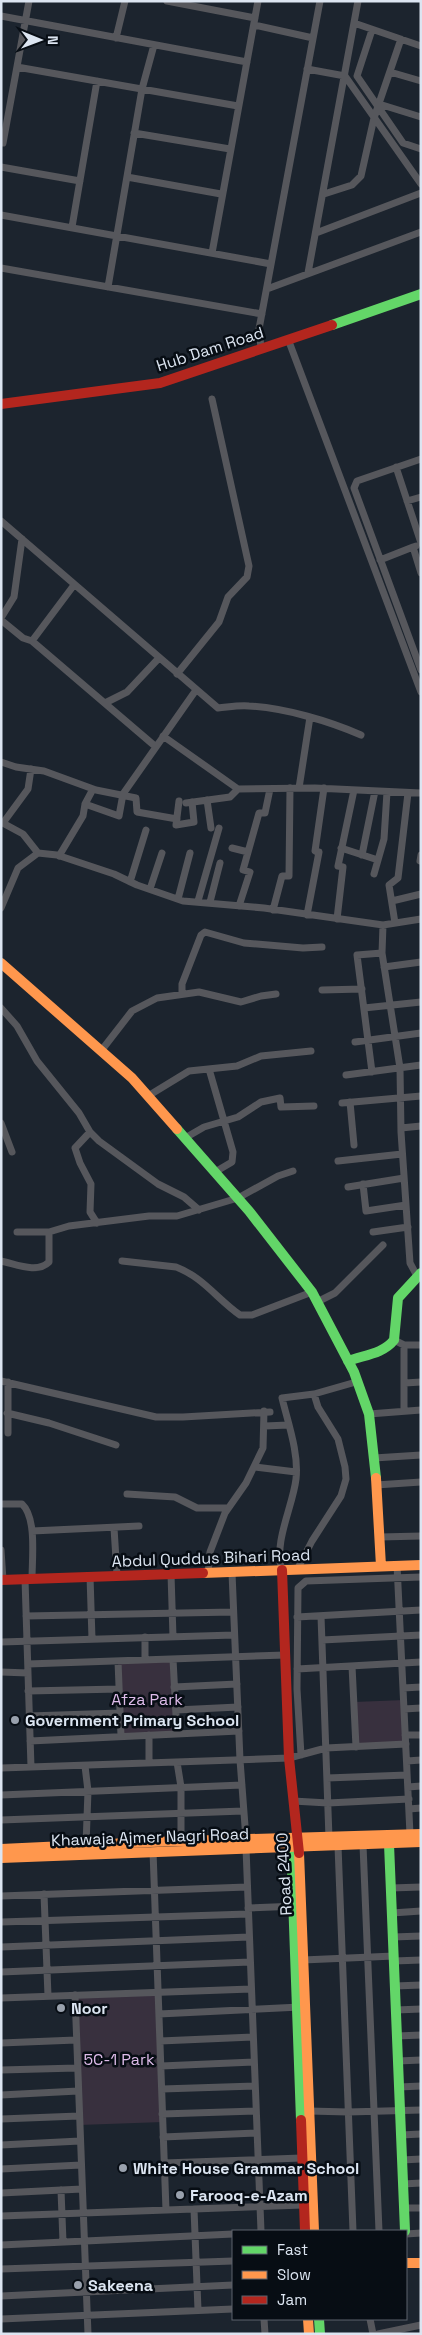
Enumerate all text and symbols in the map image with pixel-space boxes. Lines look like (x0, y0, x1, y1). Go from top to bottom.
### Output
north arrow (15, 15, 65, 65)
text: N (44, 35, 62, 45)
street label: Hub Dam Road (154, 322, 266, 376)
street label: Abdul Quddus Bihari Road (111, 1544, 311, 1572)
park label: Afza Park (111, 1689, 183, 1710)
place label: Government Primary School (25, 1710, 239, 1731)
marker: Government Primary School (9, 1714, 21, 1726)
street label: Khawaja Ajmer Nagri Road (51, 1823, 249, 1851)
street label: Road 2400 (271, 1832, 297, 1916)
place label: Noor (71, 1998, 108, 2019)
marker: Noor (55, 2002, 67, 2014)
park label: 5C-1 Park (83, 2049, 155, 2070)
place label: White House Grammar School (133, 2158, 359, 2179)
marker: White House Grammar School (117, 2162, 129, 2174)
place label: Farooq-e-Azam (190, 2185, 308, 2206)
marker: Farooq-e-Azam (174, 2189, 186, 2201)
legend (232, 2230, 407, 2320)
text: Fast (277, 2240, 308, 2259)
text: Slow (277, 2265, 311, 2284)
place label: Sakeena (88, 2275, 153, 2296)
marker: Sakeena (72, 2279, 84, 2291)
text: Jam (277, 2290, 307, 2309)

